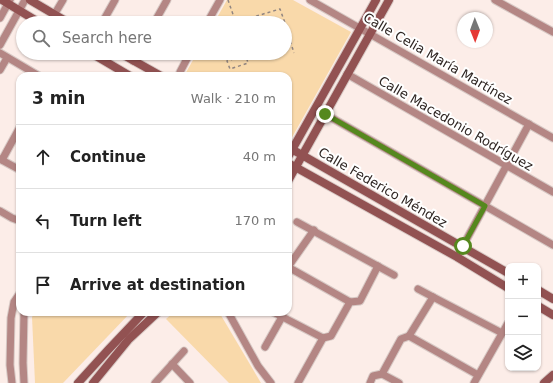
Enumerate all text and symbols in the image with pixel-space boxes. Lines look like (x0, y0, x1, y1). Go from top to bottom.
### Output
street label: Calle Celia María Martínez (361, 10, 515, 107)
north arrow (457, 12, 493, 48)
search box (16, 16, 292, 60)
icon: search (30, 27, 52, 49)
text: Search here (62, 29, 152, 47)
street label: Calle Macedonio Rodríguez (376, 73, 536, 174)
text: 3 min (32, 88, 85, 108)
text: Walk · 210 m (191, 91, 276, 106)
route end (316, 105, 334, 123)
street label: Calle Federico Méndez (316, 144, 450, 231)
icon: ahead (32, 146, 54, 168)
text: Continue (70, 148, 146, 166)
text: 40 m (243, 149, 276, 164)
icon: left (32, 210, 54, 232)
text: Turn left (70, 212, 142, 230)
text: 170 m (234, 213, 276, 228)
route start (454, 237, 472, 255)
map controls (505, 263, 541, 371)
button: + (505, 263, 541, 299)
icon: arrive (32, 274, 54, 296)
text: Arrive at destination (70, 276, 245, 294)
button: − (505, 299, 541, 335)
button: layers (505, 335, 541, 371)

